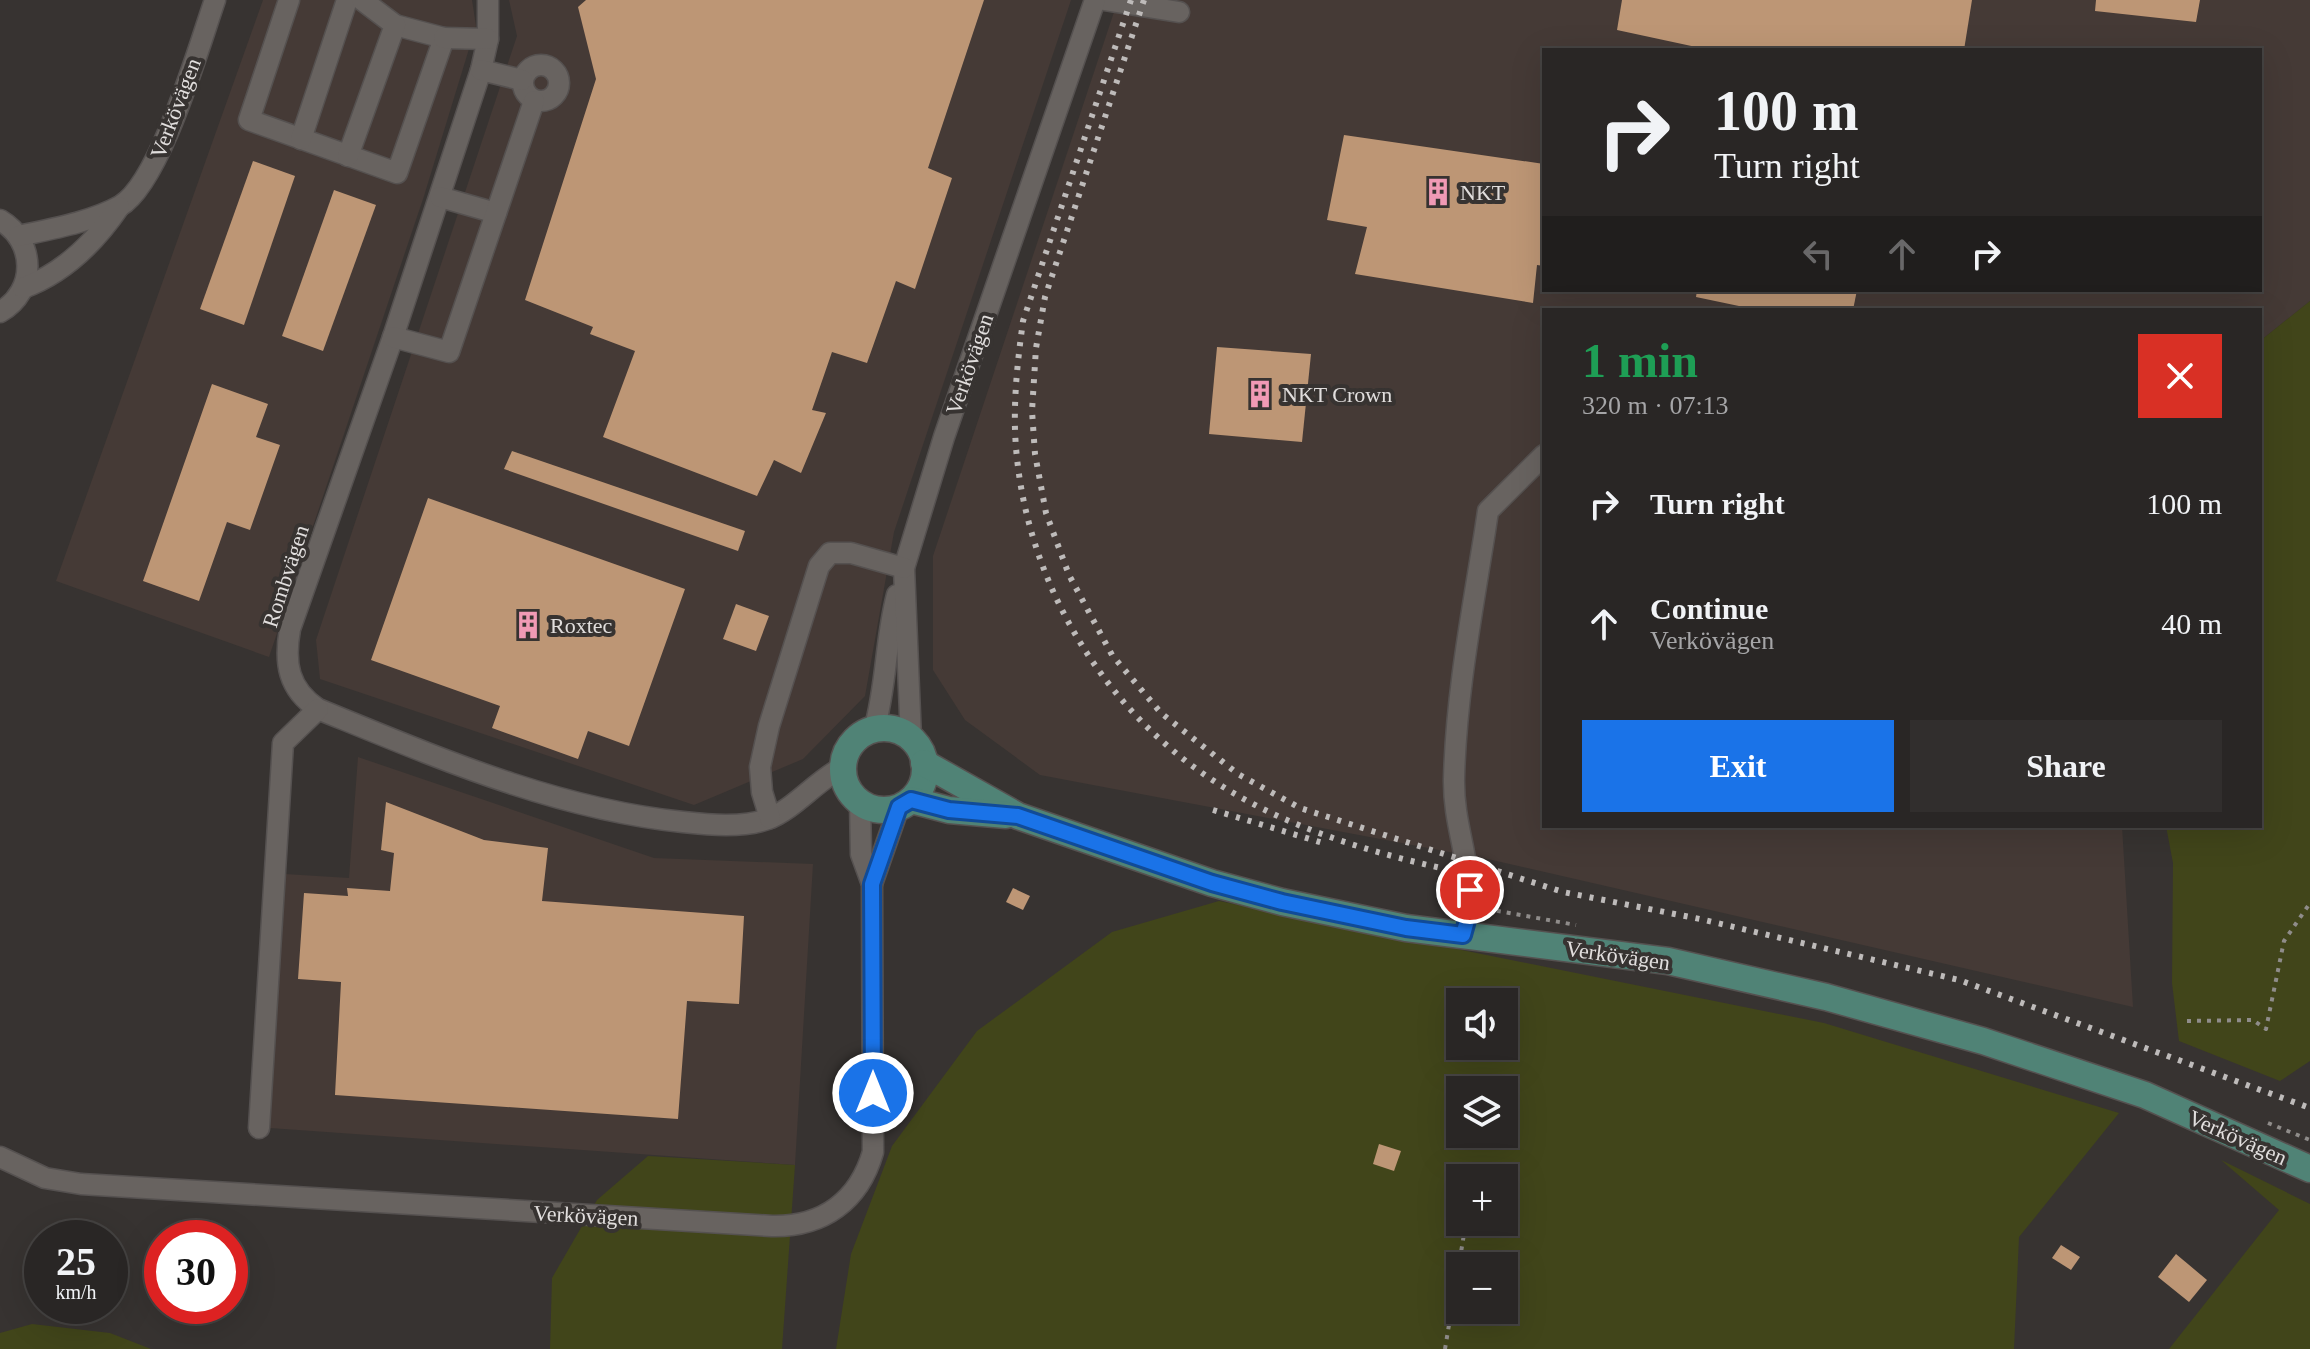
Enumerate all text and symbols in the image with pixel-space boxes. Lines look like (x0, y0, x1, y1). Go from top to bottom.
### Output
street label: Verkövägen (145, 55, 206, 162)
icon: right (1582, 80, 1686, 184)
text: 100 m (1714, 80, 1859, 142)
text: Turn right (1714, 146, 1860, 186)
building icon: NKT (1423, 177, 1453, 207)
place label: NKT (1460, 180, 1506, 205)
icon: left (1796, 232, 1840, 276)
icon: ahead (1880, 232, 1924, 276)
icon: right (1964, 232, 2008, 276)
street label: Verkövägen (941, 310, 998, 418)
text: 1 min (1582, 334, 1698, 387)
button: close (2138, 334, 2222, 418)
building icon: NKT Crown (1245, 379, 1275, 409)
place label: NKT Crown (1282, 382, 1392, 407)
text: 320 m · 07:13 (1582, 391, 1729, 420)
icon: right (1582, 482, 1626, 526)
text: Turn right (1650, 487, 1785, 520)
text: 100 m (2146, 487, 2222, 520)
street label: Rombvägen (257, 522, 314, 631)
text: Continue (1650, 592, 1768, 625)
icon: ahead (1582, 602, 1626, 646)
text: 40 m (2161, 607, 2222, 640)
building icon: Roxtec (513, 610, 543, 640)
place label: Roxtec (550, 613, 613, 638)
text: Verkövägen (1650, 626, 1774, 655)
button: Exit (1582, 720, 1894, 812)
button: Share (1910, 720, 2222, 812)
pin (1436, 856, 1504, 924)
icon: arrive (1448, 868, 1492, 912)
street label: Verkövägen (1564, 936, 1672, 975)
map controls (1446, 988, 1518, 1324)
button: sound (1446, 988, 1518, 1060)
position arrow (831, 1051, 915, 1135)
button: layers (1446, 1076, 1518, 1148)
street label: Verkövägen (2185, 1105, 2291, 1170)
button: + (1446, 1164, 1518, 1236)
street label: Verkövägen (533, 1200, 639, 1231)
speed limit sign: 30 (144, 1220, 248, 1324)
text: 25 (56, 1239, 96, 1284)
button: − (1446, 1252, 1518, 1324)
text: km/h (55, 1281, 97, 1303)

